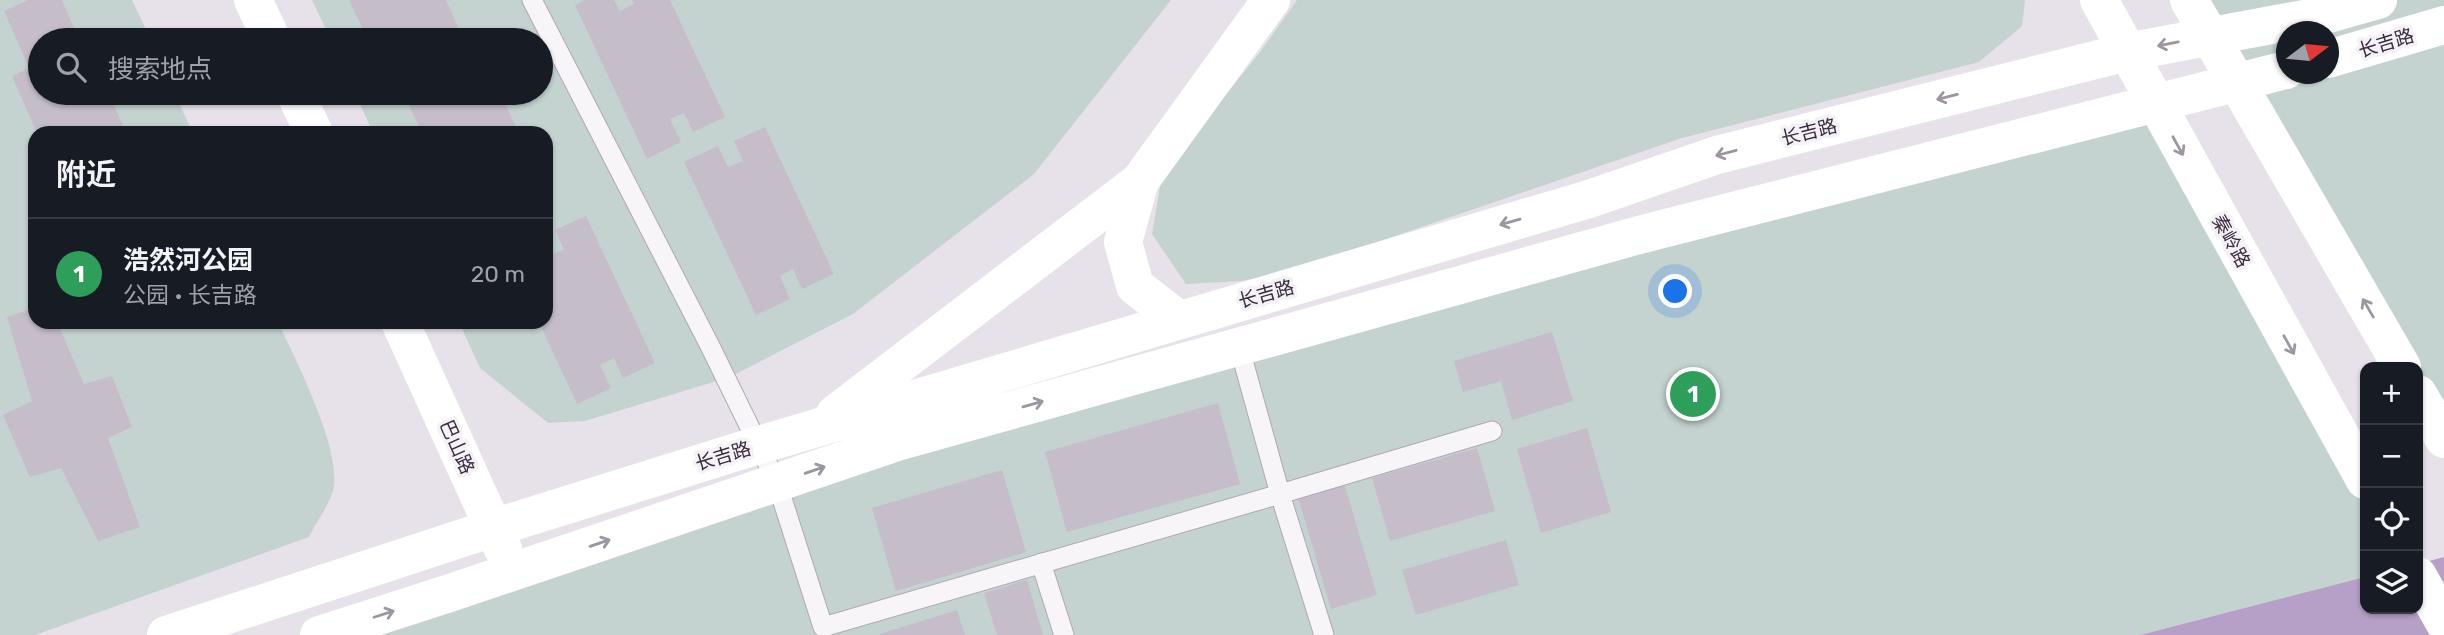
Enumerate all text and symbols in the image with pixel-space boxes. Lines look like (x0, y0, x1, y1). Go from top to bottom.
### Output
north arrow (2276, 21, 2339, 84)
street label: 长吉路 (2355, 24, 2417, 62)
search box (28, 28, 553, 105)
one-way arrow (2157, 38, 2180, 52)
icon: search (52, 48, 90, 86)
text: 搜索地点 (108, 54, 212, 85)
one-way arrow (1936, 91, 1959, 104)
street label: 长吉路 (1779, 114, 1839, 150)
one-way arrow (2172, 135, 2185, 156)
one-way arrow (1715, 147, 1738, 160)
text: 附近 (56, 157, 116, 193)
street label: 秦岭路 (2207, 210, 2255, 272)
one-way arrow (1499, 217, 1521, 230)
text: 浩然河公园 (123, 245, 253, 276)
text: 1 (73, 260, 85, 288)
text: 20 m (471, 260, 525, 288)
your location (1658, 274, 1692, 308)
street label: 长吉路 (1235, 275, 1297, 313)
text: 公园 · 长吉路 (123, 281, 257, 309)
one-way arrow (2361, 299, 2375, 319)
one-way arrow (2282, 334, 2296, 354)
map controls (2360, 362, 2423, 614)
button: + (2360, 362, 2423, 425)
pin: 1 (1670, 368, 1716, 420)
one-way arrow (1021, 397, 1044, 410)
street label: 巴山路 (435, 416, 479, 478)
button: − (2360, 425, 2423, 488)
street label: 长吉路 (692, 437, 754, 475)
one-way arrow (804, 462, 826, 475)
button: locate (2360, 488, 2423, 551)
one-way arrow (589, 536, 611, 549)
button: layers (2360, 551, 2423, 614)
one-way arrow (373, 607, 395, 620)

